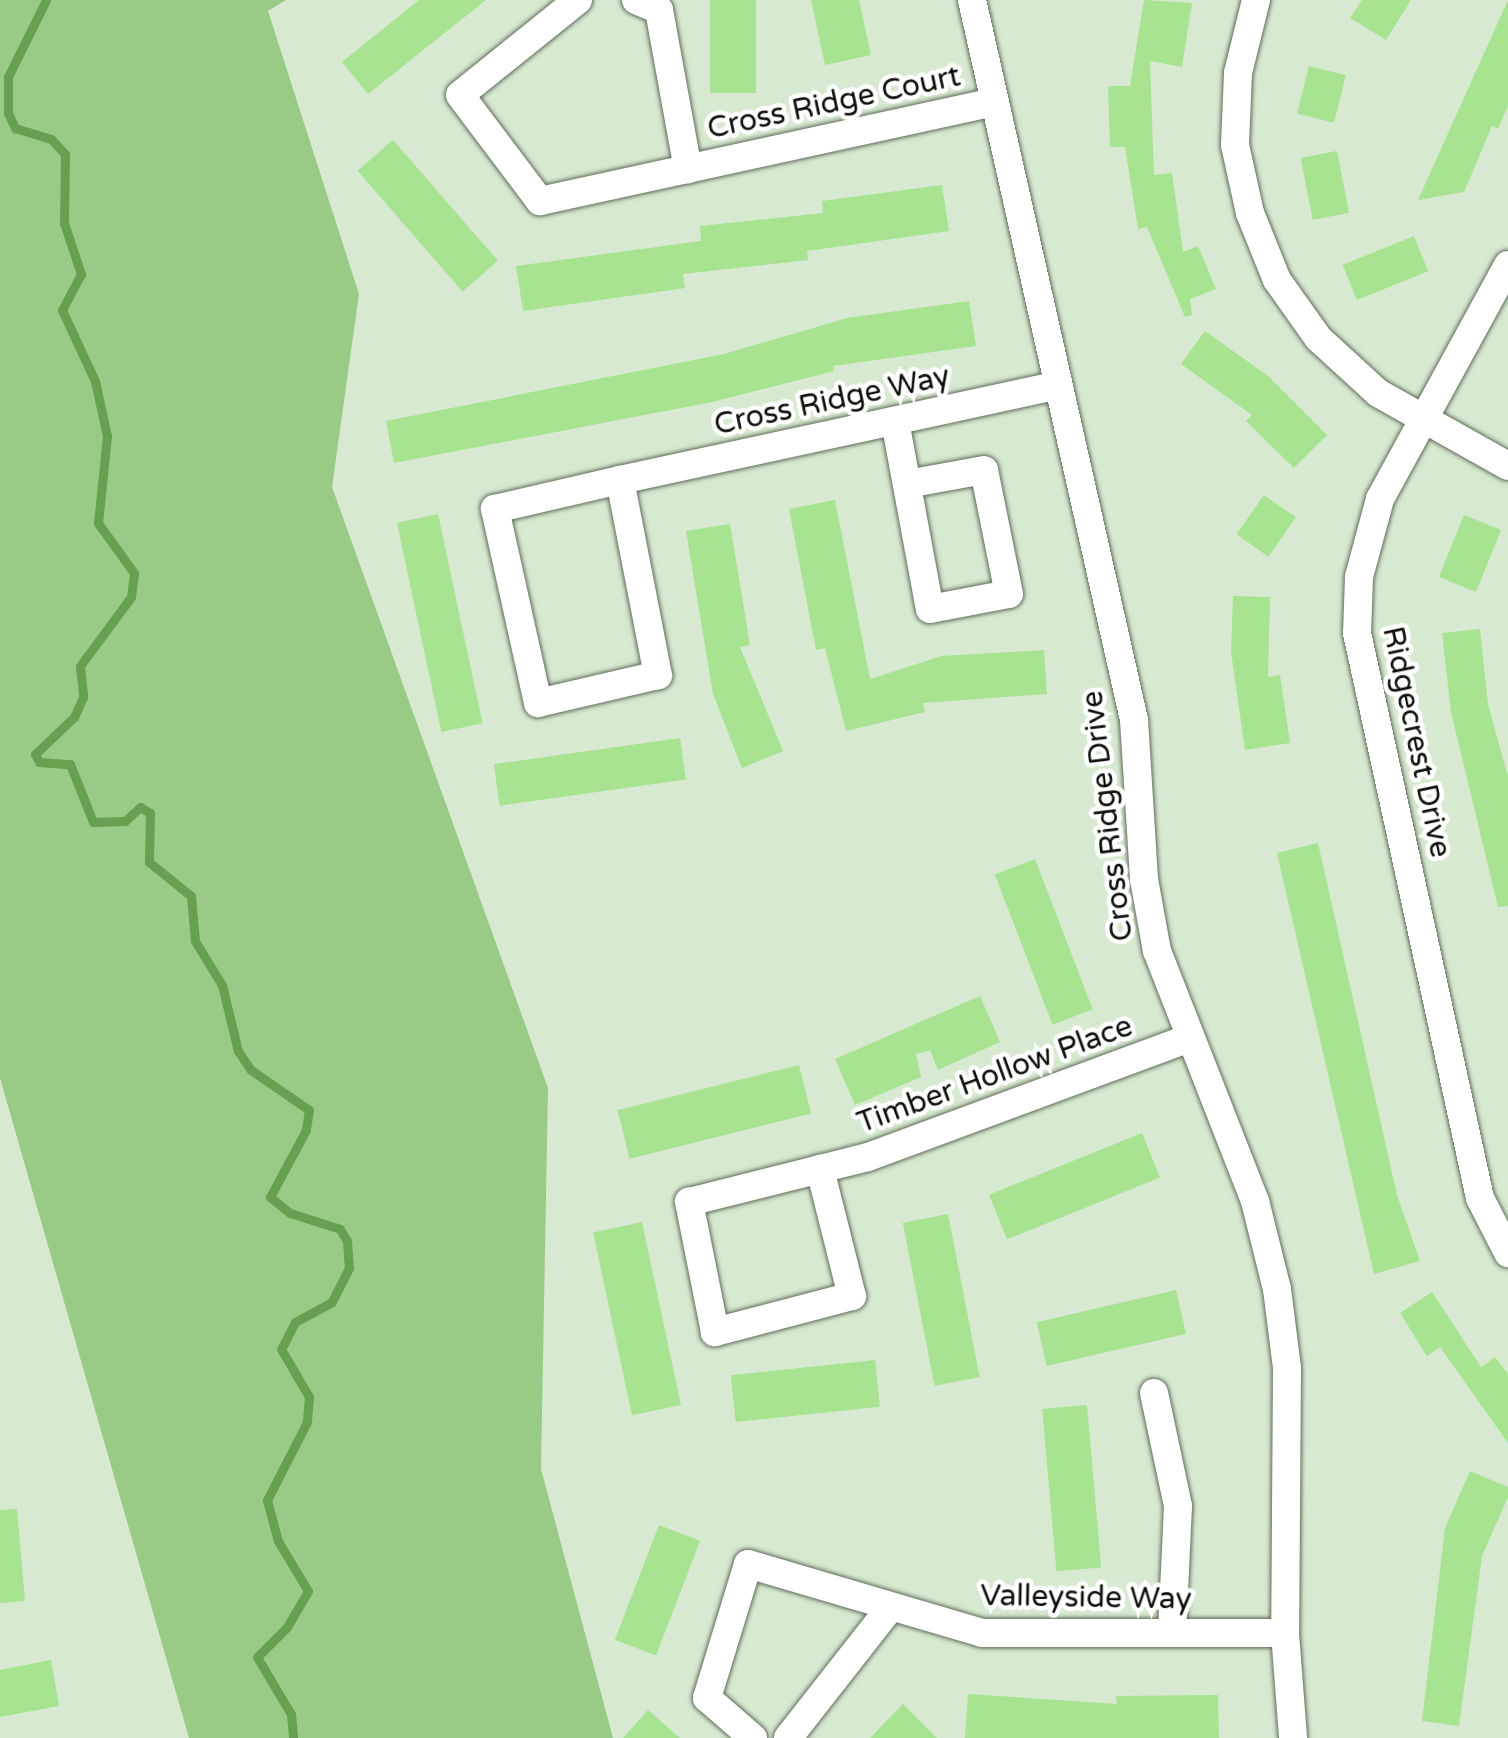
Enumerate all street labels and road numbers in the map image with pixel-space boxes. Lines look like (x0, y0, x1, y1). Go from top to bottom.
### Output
street label: Cross Ridge Court (704, 59, 964, 147)
street label: Cross Ridge Way (711, 358, 953, 444)
street label: Ridgecrest Drive (1374, 623, 1458, 861)
street label: Cross Ridge Drive (1075, 689, 1141, 943)
street label: Timber Hollow Place (852, 1008, 1138, 1142)
street label: Valleyside Way (980, 1578, 1192, 1618)

